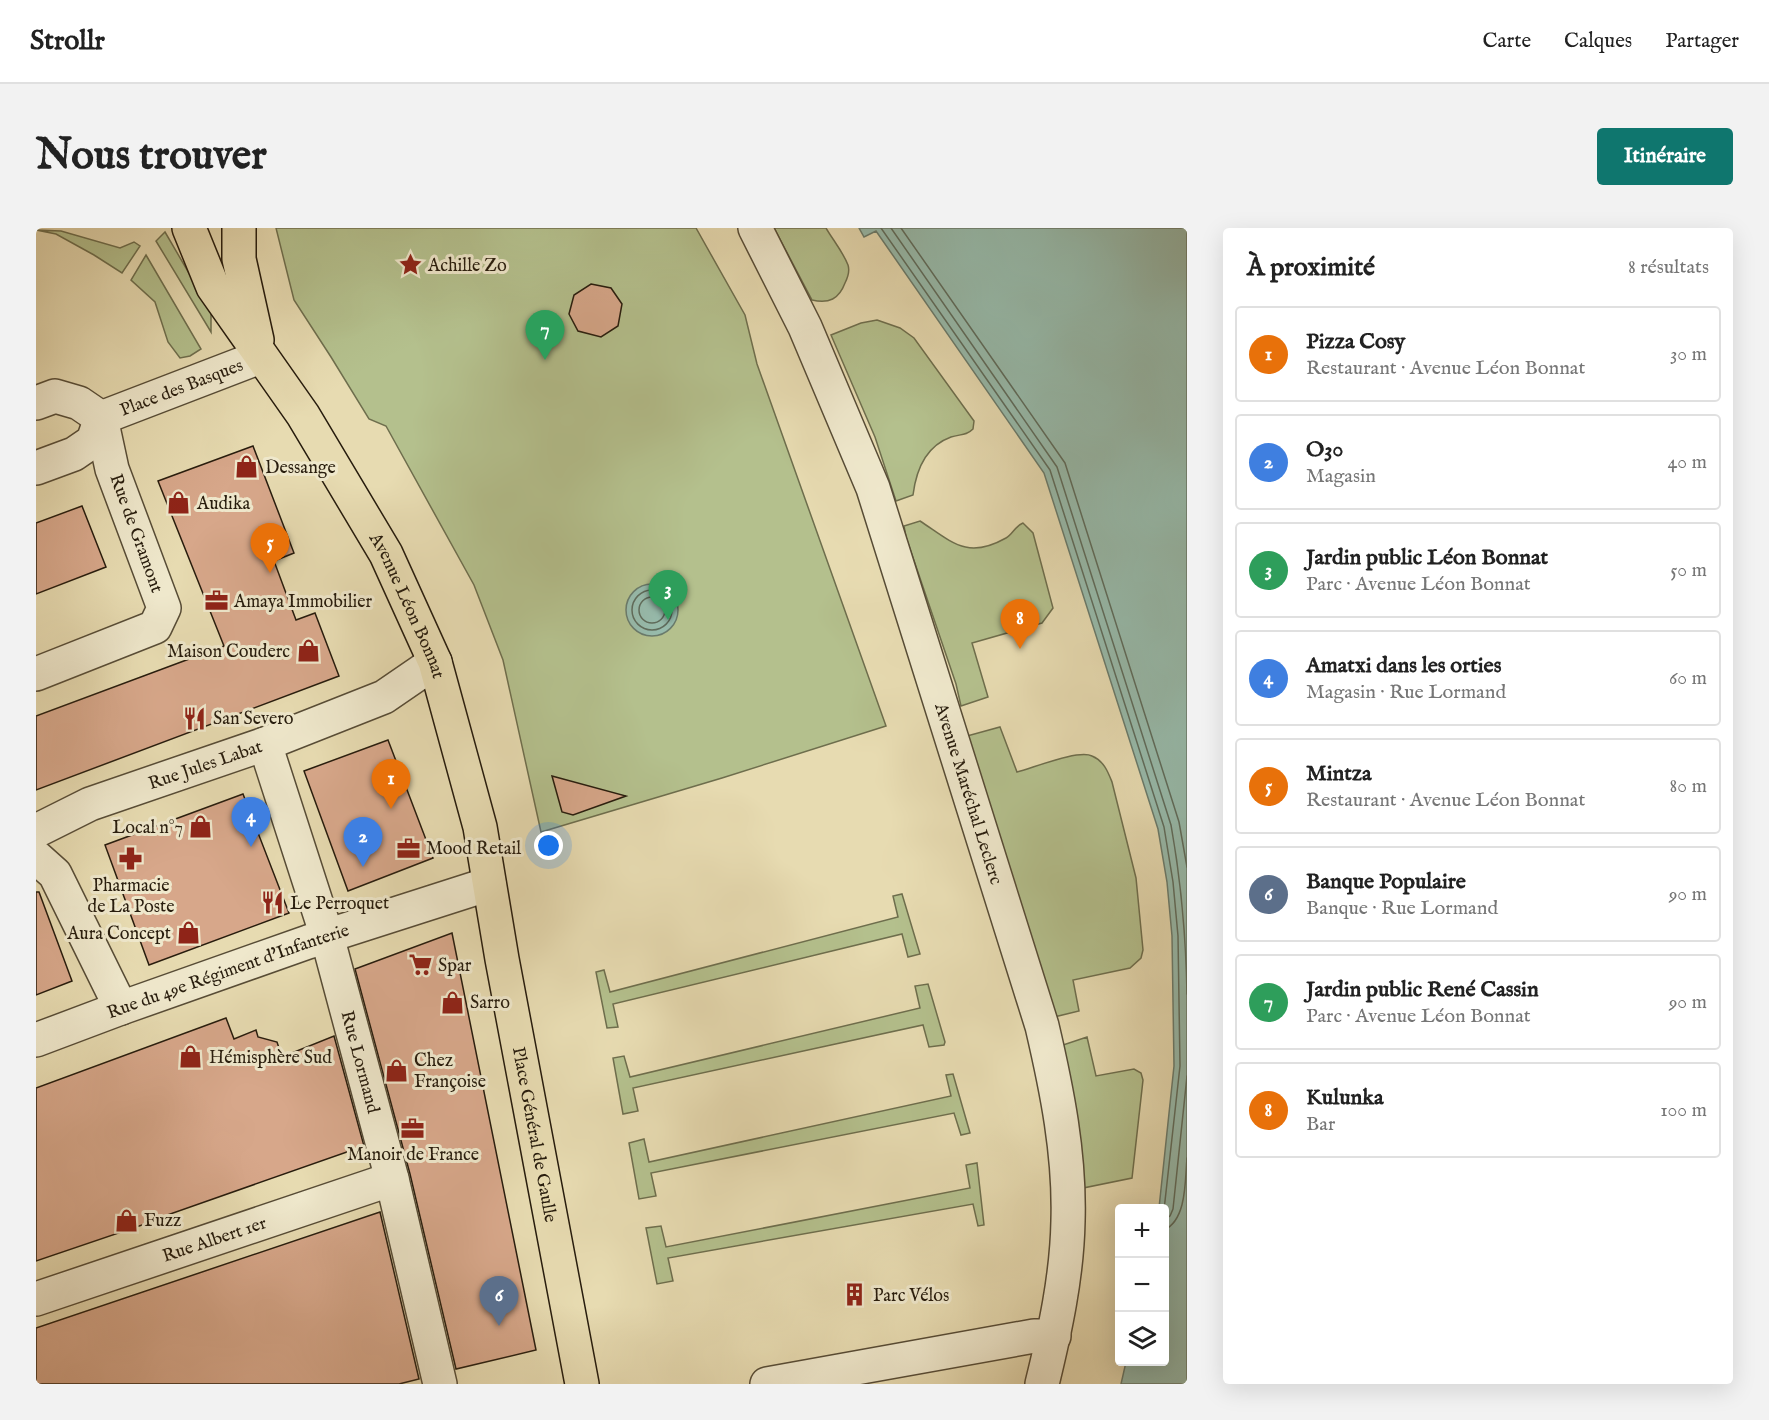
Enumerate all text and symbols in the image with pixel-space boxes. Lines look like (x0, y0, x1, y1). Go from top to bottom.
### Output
text: Strollr (30, 24, 105, 59)
text: Carte (1482, 28, 1531, 55)
text: Calques (1564, 28, 1632, 55)
text: Partager (1665, 28, 1739, 55)
button: Itinéraire (1597, 128, 1733, 185)
text: Nous trouver (36, 130, 267, 183)
text: À proximité (1247, 251, 1375, 284)
place icon: Achille Zo (397, 252, 423, 278)
place label: Achille Zo (427, 255, 507, 278)
text: 8 résultats (1628, 255, 1709, 280)
pin: 7 (526, 310, 564, 360)
text: Pizza Cosy (1306, 328, 1405, 356)
text: 1 (1265, 342, 1272, 367)
text: 30 m (1670, 342, 1707, 367)
street label: Place des Basques (117, 355, 247, 423)
text: Restaurant · Avenue Léon Bonnat (1306, 356, 1585, 381)
text: O30 (1306, 436, 1343, 464)
text: 2 (1264, 450, 1273, 475)
text: 40 m (1668, 450, 1707, 475)
shop icon: Dessange (234, 454, 260, 480)
place label: Dessange (265, 457, 336, 480)
text: Magasin (1306, 464, 1376, 489)
street label: Rue de Gramont (103, 471, 168, 596)
shop icon: Audika (166, 490, 192, 516)
place label: Audika (196, 493, 251, 516)
pin: 5 (250, 524, 290, 573)
street label: Avenue Léon Bonnat (362, 528, 449, 681)
text: Jardin public Léon Bonnat (1306, 544, 1548, 572)
text: 3 (1265, 558, 1272, 583)
text: 50 m (1670, 558, 1707, 583)
pin: 3 (648, 570, 688, 620)
text: Parc · Avenue Léon Bonnat (1306, 572, 1531, 597)
office icon: Amaya Immobilier (203, 588, 229, 614)
place label: Amaya Immobilier (233, 591, 373, 614)
pin: 8 (1000, 600, 1040, 649)
shop icon: Maison Couderc (295, 638, 321, 664)
place label: Maison Couderc (167, 641, 290, 664)
text: Amatxi dans les orties (1306, 652, 1501, 680)
text: 4 (1264, 666, 1273, 691)
text: 60 m (1669, 666, 1707, 691)
text: Magasin · Rue Lormand (1306, 680, 1506, 705)
street label: Avenue Maréchal Leclerc (928, 700, 1007, 888)
restaurant icon: San Severo (182, 705, 208, 731)
place label: San Severo (213, 708, 294, 731)
street label: Rue Jules Labat (146, 736, 266, 796)
pin: 1 (372, 760, 410, 809)
text: Mintza (1306, 760, 1371, 788)
text: 5 (1265, 774, 1272, 799)
text: 80 m (1670, 774, 1707, 799)
text: Restaurant · Avenue Léon Bonnat (1306, 788, 1585, 813)
pin: 4 (232, 798, 270, 847)
shop icon: Local n°7 (188, 814, 214, 840)
place label: Local n°7 (112, 817, 183, 840)
pin: 2 (344, 818, 382, 867)
your location (534, 831, 563, 860)
office icon: Mood Retail (395, 835, 421, 861)
place label: Mood Retail (426, 838, 521, 861)
pharmacy icon: Pharmacie de La Poste (118, 846, 144, 872)
text: Banque Populaire (1306, 868, 1466, 896)
place label: Pharmacie de La Poste (88, 875, 174, 919)
text: 6 (1264, 882, 1273, 907)
text: 90 m (1669, 882, 1707, 907)
restaurant icon: Le Perroquet (259, 890, 285, 916)
place label: Le Perroquet (290, 893, 389, 916)
text: Banque · Rue Lormand (1306, 896, 1498, 921)
street label: Rue du 49e Régiment d'Infanterie (104, 920, 352, 1025)
shop icon: Aura Concept (176, 920, 202, 946)
place label: Aura Concept (66, 923, 171, 946)
supermarket icon: Spar (407, 952, 433, 978)
place label: Spar (438, 955, 472, 978)
text: Jardin public René Cassin (1306, 976, 1539, 1004)
shop icon: Sarro (439, 989, 465, 1015)
text: 7 (1264, 990, 1273, 1015)
text: 90 m (1669, 990, 1707, 1015)
place label: Sarro (470, 992, 510, 1015)
text: Parc · Avenue Léon Bonnat (1306, 1004, 1531, 1029)
street label: Rue Lormand (334, 1008, 384, 1116)
shop icon: Hémisphère Sud (178, 1044, 204, 1070)
street label: Place Général de Gaulle (506, 1045, 561, 1224)
place label: Hémisphère Sud (209, 1047, 332, 1070)
place label: Chez Françoise (414, 1050, 486, 1094)
shop icon: Chez Françoise (383, 1057, 409, 1083)
text: Kulunka (1306, 1084, 1384, 1112)
text: 8 (1265, 1098, 1272, 1123)
text: 100 m (1660, 1098, 1707, 1123)
text: Bar (1306, 1112, 1335, 1137)
office icon: Manoir de France (400, 1115, 426, 1141)
place label: Manoir de France (347, 1144, 479, 1167)
map controls (1115, 1204, 1169, 1366)
button: + (1115, 1204, 1169, 1258)
shop icon: Fuzz (113, 1207, 139, 1233)
place label: Fuzz (144, 1210, 181, 1233)
street label: Rue Albert 1er (160, 1212, 270, 1269)
button: − (1115, 1258, 1169, 1312)
pin: 6 (480, 1276, 518, 1326)
building icon: Parc Vélos (842, 1282, 868, 1308)
place label: Parc Vélos (873, 1285, 949, 1308)
button: layers (1115, 1312, 1169, 1366)

